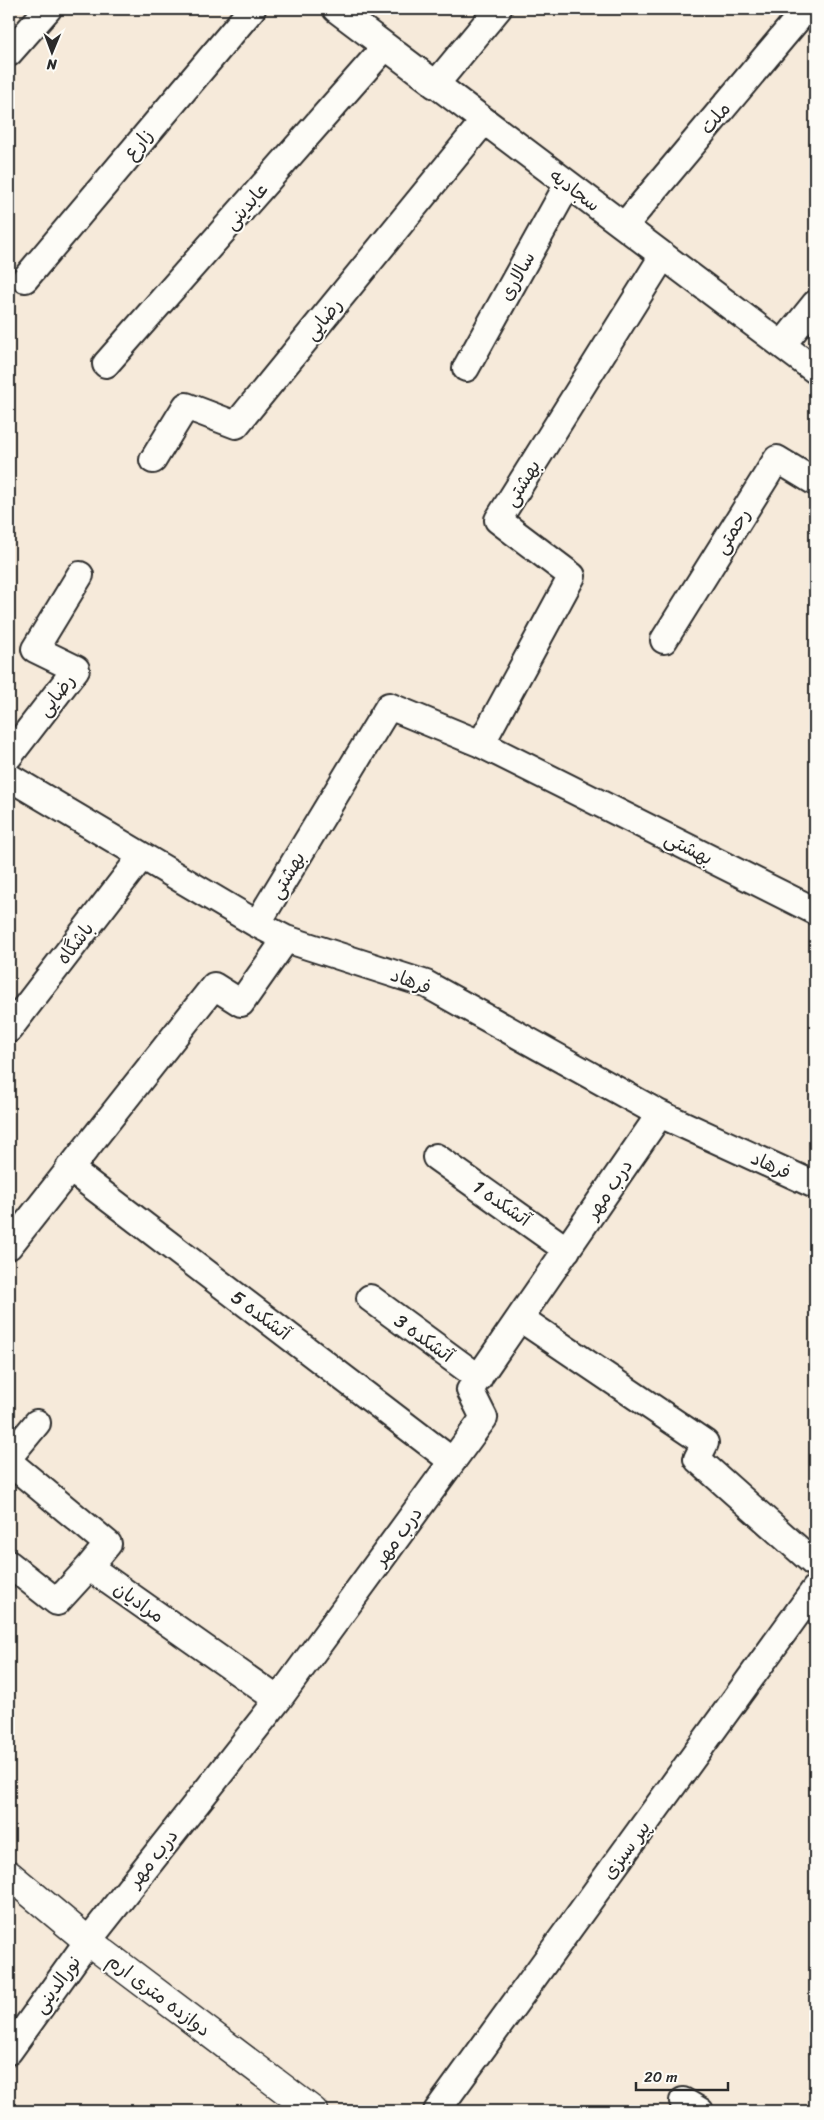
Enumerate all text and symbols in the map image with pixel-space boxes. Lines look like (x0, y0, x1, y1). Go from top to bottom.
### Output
north arrow (28, 28, 78, 78)
text: N (46, 52, 58, 77)
street label: ملت (691, 94, 739, 142)
street label: زارع (115, 121, 161, 167)
street label: سجادیه (542, 160, 608, 220)
street label: عابدینی (215, 174, 277, 238)
street label: سالاری (490, 245, 544, 307)
street label: رضایی (295, 290, 351, 348)
street label: بهشتی (494, 453, 550, 513)
street label: رحمتی (705, 501, 759, 561)
street label: رضایی (28, 666, 84, 724)
street label: بهشتی (659, 822, 719, 874)
street label: بهشتی (260, 845, 314, 905)
street label: باشگاه (47, 914, 103, 972)
street label: فرهاد (386, 958, 436, 1004)
street label: فرهاد (745, 1141, 797, 1189)
street label: درب مهر (575, 1152, 641, 1228)
street label: آتشکده 1 (466, 1171, 539, 1236)
street label: آتشکده 5 (224, 1281, 299, 1350)
street label: آتشکده 3 (387, 1305, 462, 1372)
street label: درب مهر (364, 1499, 431, 1574)
street label: مرادیان (106, 1572, 172, 1632)
street label: پیر سبزی (593, 1813, 659, 1887)
street label: درب مهر (118, 1821, 187, 1896)
street label: دوازده متری ارم (100, 1945, 218, 2045)
street label: نورالدینی (24, 1947, 90, 2021)
scale bar (636, 2060, 729, 2092)
text: 20 m (644, 2064, 678, 2090)

